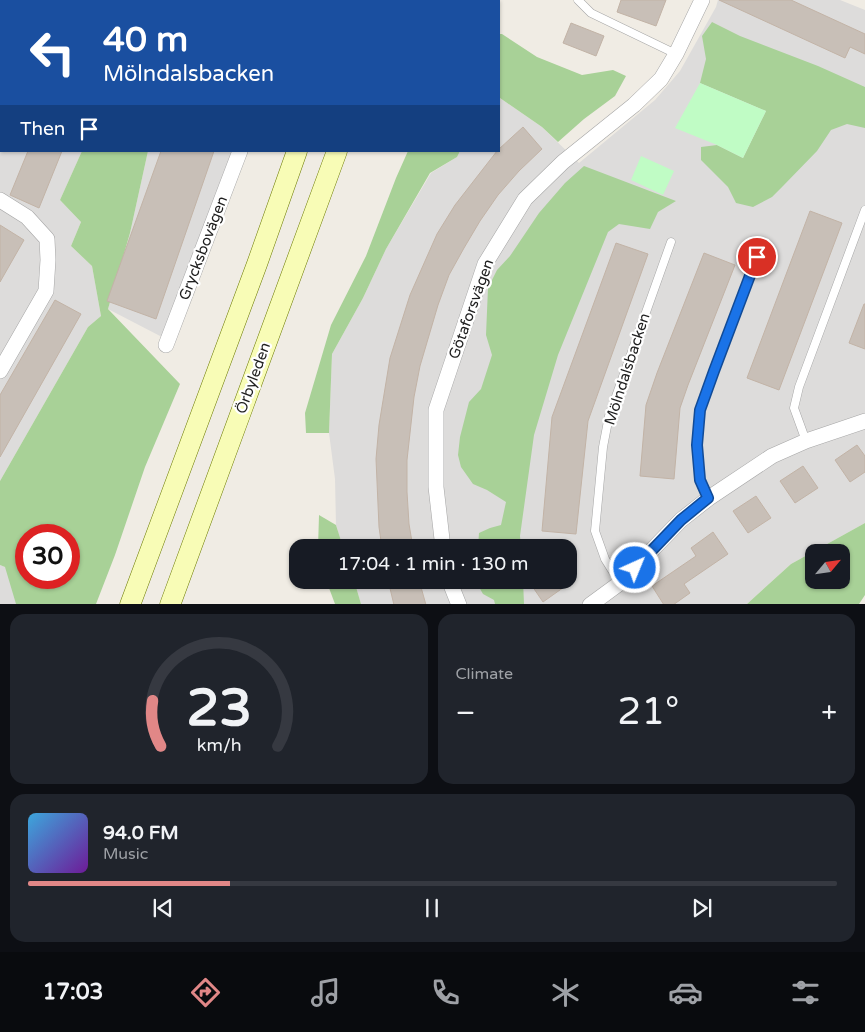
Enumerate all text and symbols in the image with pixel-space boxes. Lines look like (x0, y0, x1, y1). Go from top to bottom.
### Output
text: 40 m (103, 19, 188, 61)
icon: left (20, 20, 85, 85)
text: Mölndalsbacken (103, 61, 274, 87)
icon: arrive (75, 115, 103, 143)
text: Then (20, 118, 65, 140)
street label: Grycksbovägen (175, 193, 231, 303)
pin (736, 236, 778, 278)
icon: arrive (743, 243, 771, 271)
street label: Götaforsvägen (445, 257, 497, 361)
street label: Mölndalsbacken (600, 311, 654, 427)
street label: Örbyleden (232, 340, 274, 416)
speed limit sign: 30 (15, 524, 80, 589)
position arrow (608, 541, 660, 593)
north arrow (805, 544, 850, 589)
map controls (805, 544, 850, 589)
text: 17:04 · 1 min · 130 m (337, 553, 529, 575)
text: Climate (456, 664, 513, 684)
text: 23 (186, 677, 251, 740)
text: 21° (617, 689, 679, 735)
text: − (456, 696, 475, 730)
text: + (821, 696, 837, 730)
text: km/h (196, 735, 241, 756)
text: 94.0 FM (103, 822, 179, 844)
text: Music (103, 844, 148, 864)
icon: previous (149, 894, 177, 922)
icon: pause (418, 894, 446, 922)
icon: next (688, 894, 716, 922)
icon: directions (188, 975, 223, 1010)
icon: music (308, 975, 343, 1010)
icon: phone (428, 975, 463, 1010)
icon: climate (548, 975, 583, 1010)
icon: car (668, 975, 703, 1010)
icon: filters (788, 975, 823, 1010)
text: 17:03 (42, 979, 103, 1005)

